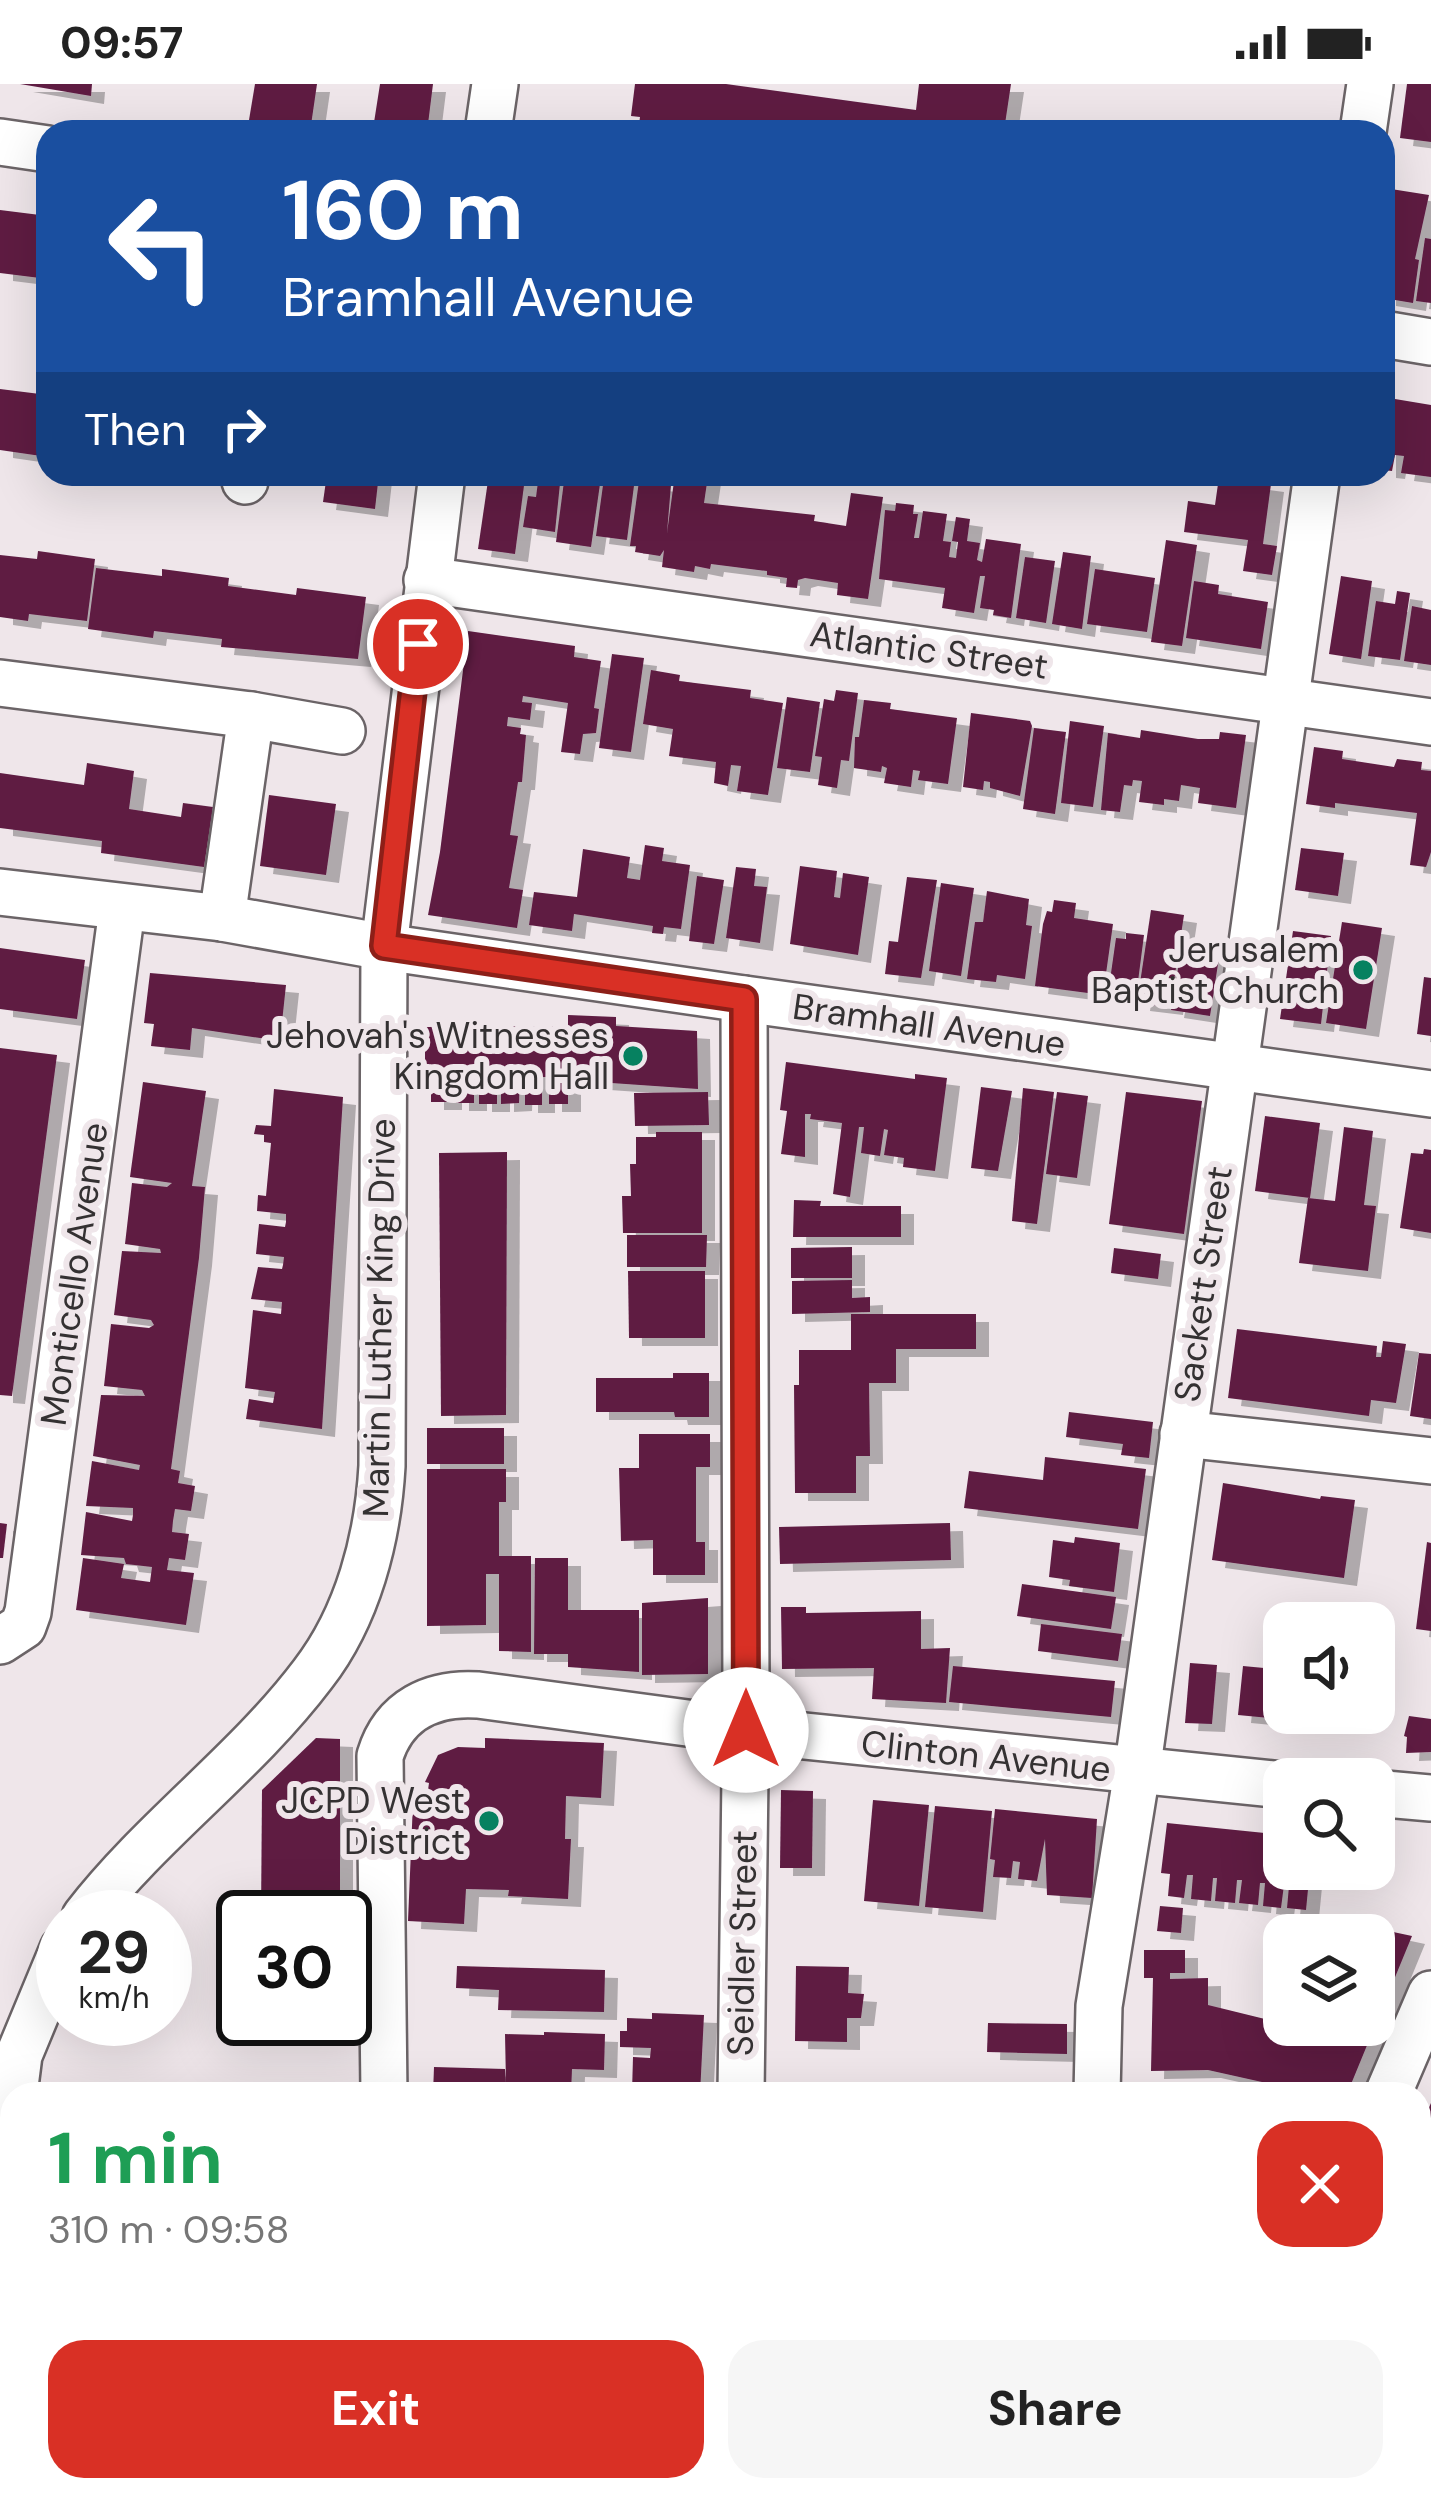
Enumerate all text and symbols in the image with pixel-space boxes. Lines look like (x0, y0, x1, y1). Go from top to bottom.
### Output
text: 09:57 (60, 13, 184, 72)
text: 160 m (282, 156, 524, 265)
icon: left (84, 168, 240, 324)
text: Bramhall Avenue (282, 262, 694, 333)
icon: right (211, 396, 277, 462)
text: Then (84, 400, 187, 459)
pin (367, 593, 469, 695)
street label: Atlantic Street (807, 610, 1051, 690)
icon: arrive (385, 611, 451, 677)
place label: Jerusalem Baptist Church (1091, 926, 1339, 1014)
marker: Jerusalem Baptist Church (1350, 957, 1376, 983)
street label: Bramhall Avenue (790, 983, 1068, 1067)
place label: Jehovah's Witnesses Kingdom Hall (266, 1012, 609, 1100)
marker: Jehovah's Witnesses Kingdom Hall (620, 1043, 646, 1069)
street label: Martin Luther King Drive (352, 1118, 406, 1518)
street label: Monticello Avenue (29, 1120, 119, 1428)
street label: Sackett Street (1163, 1163, 1243, 1405)
map controls (1263, 1602, 1395, 2046)
button: sound (1263, 1602, 1395, 1734)
position arrow (683, 1667, 809, 1793)
street label: Clinton Avenue (859, 1720, 1113, 1792)
button: search (1263, 1758, 1395, 1890)
place label: JCPD West District (281, 1777, 465, 1865)
marker: JCPD West District (476, 1808, 502, 1834)
street label: Seidler Street (717, 1830, 767, 2056)
speed limit sign: 30 (216, 1890, 372, 2046)
text: 29 (78, 1913, 150, 1992)
button: layers (1263, 1914, 1395, 2046)
text: km/h (79, 1978, 149, 2017)
text: 1 min (48, 2112, 223, 2205)
button: close (1257, 2121, 1383, 2247)
text: 310 m · 09:58 (48, 2204, 289, 2255)
button: Exit (48, 2340, 704, 2478)
button: Share (728, 2340, 1383, 2478)

